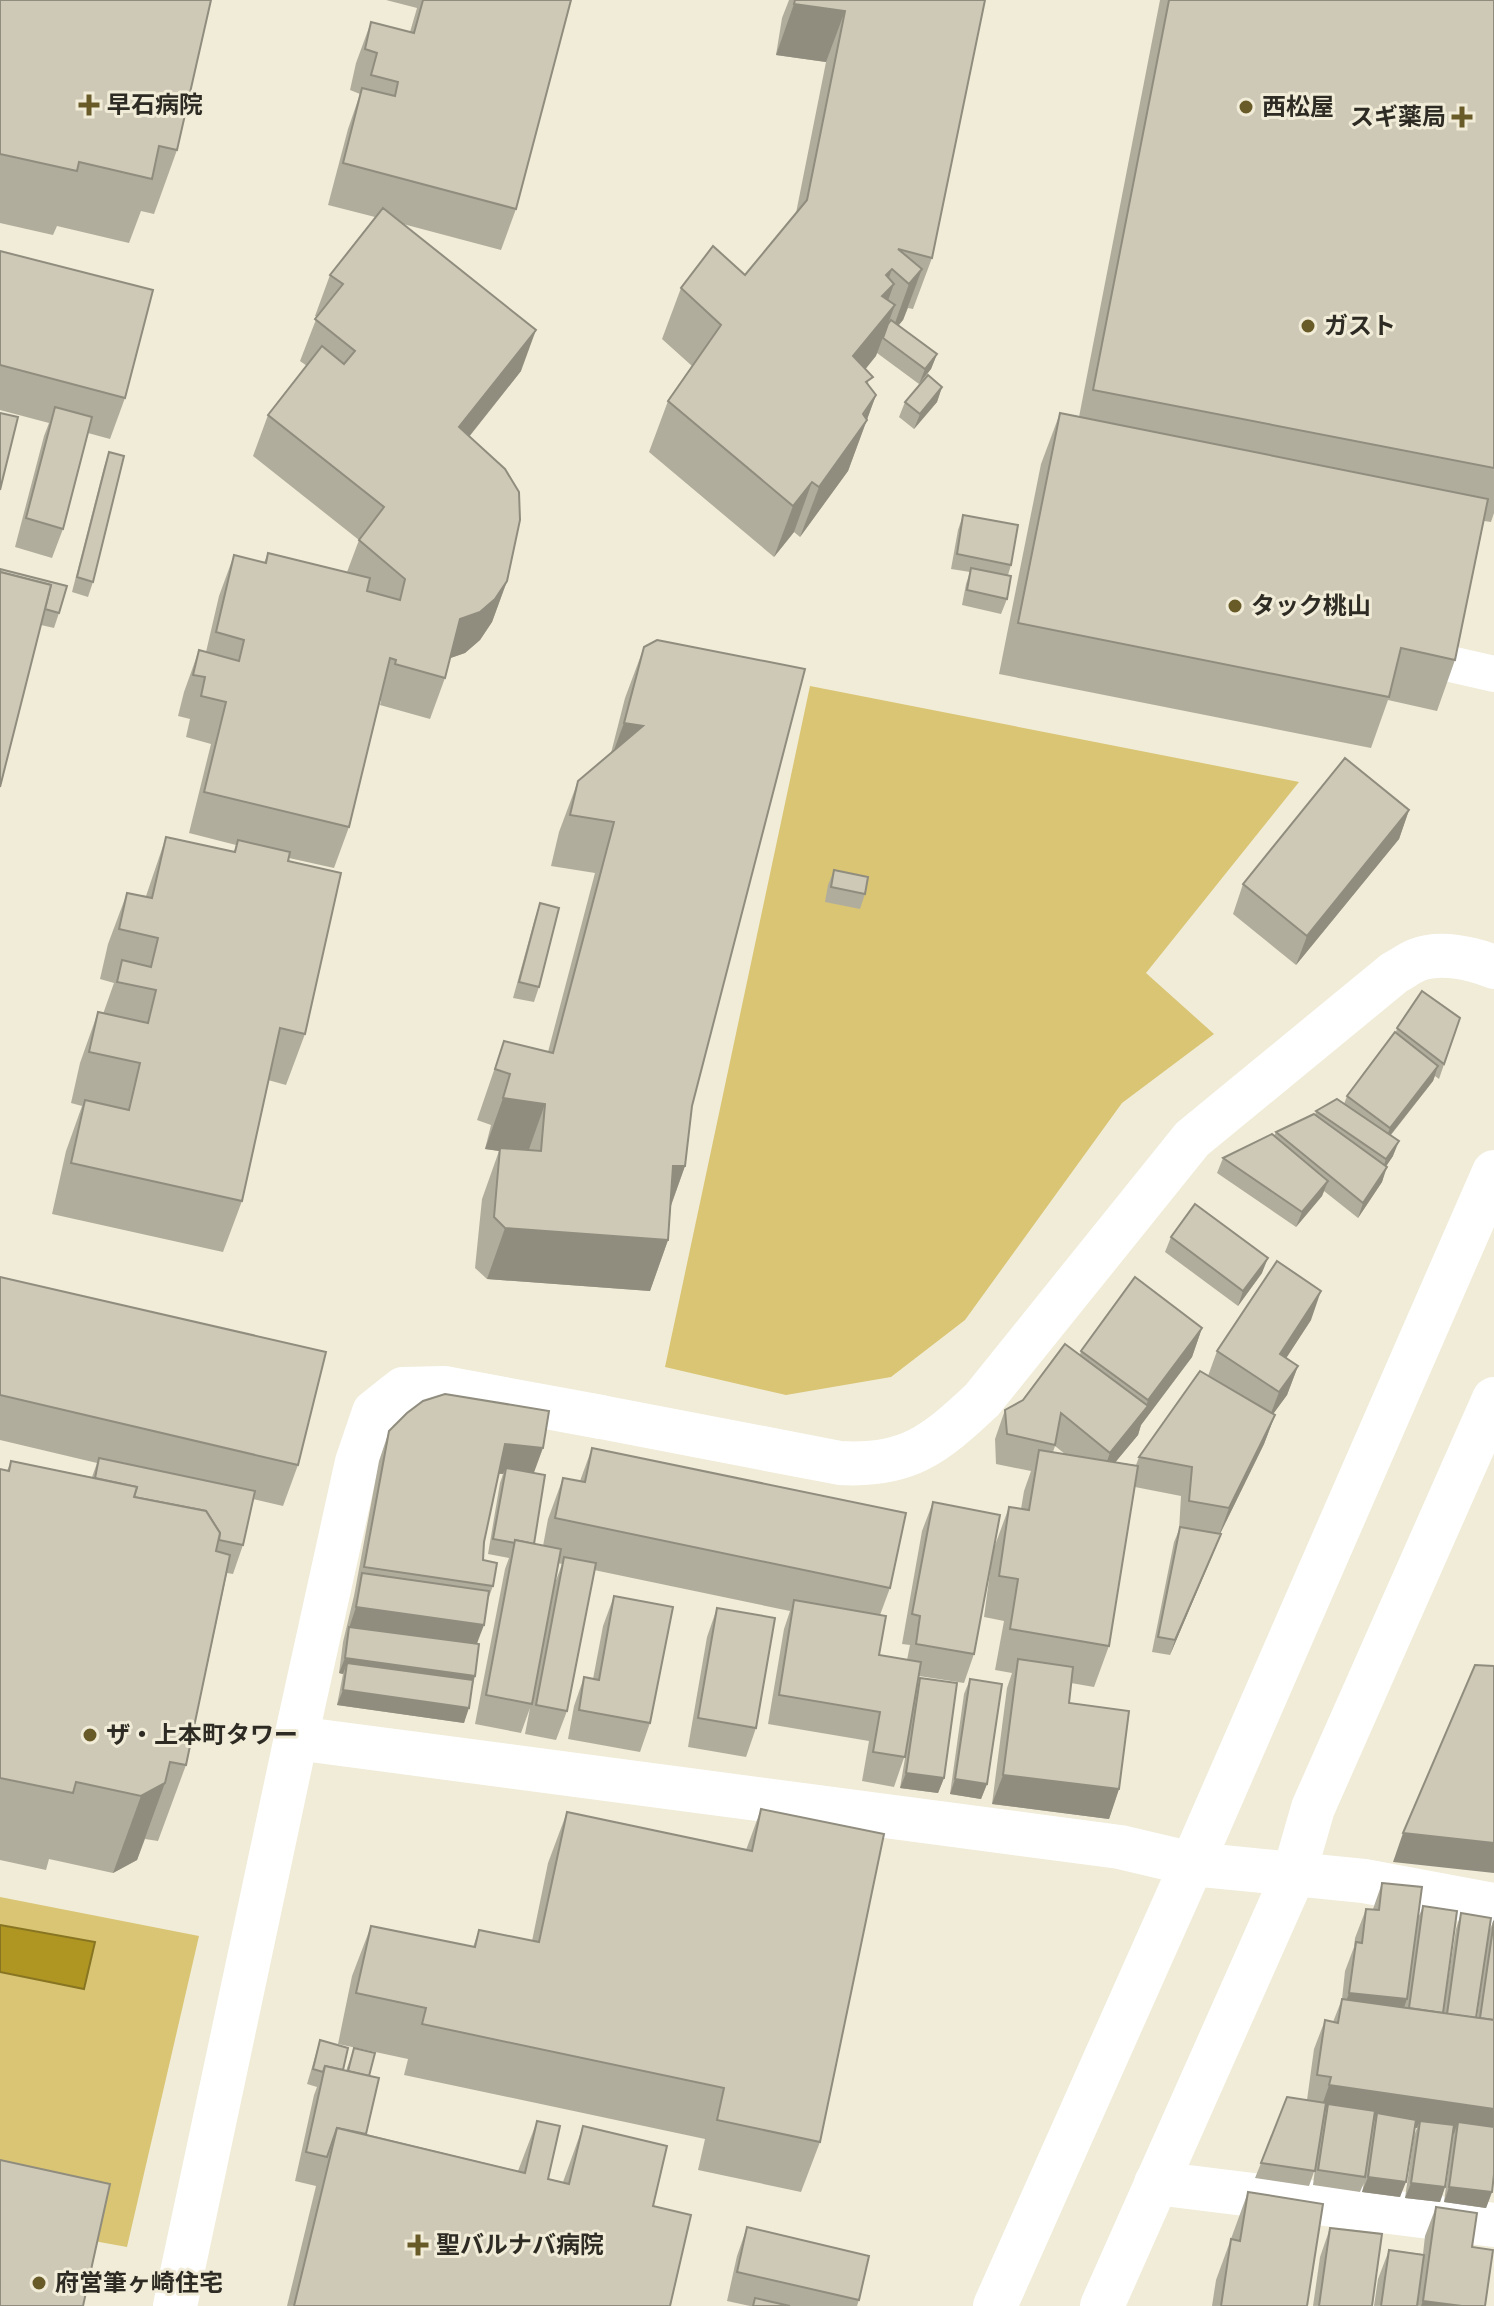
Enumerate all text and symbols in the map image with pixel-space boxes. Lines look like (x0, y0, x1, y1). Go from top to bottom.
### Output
place label: 早石病院 (107, 92, 203, 118)
marker: 早石病院 (78, 94, 100, 116)
place label: 西松屋 (1262, 94, 1334, 120)
marker: 西松屋 (1237, 98, 1255, 116)
place label: スギ薬局 (1350, 104, 1446, 130)
marker: スギ薬局 (1453, 108, 1471, 126)
place label: ガスト (1324, 313, 1396, 339)
marker: ガスト (1299, 317, 1317, 335)
place label: タック桃山 (1251, 593, 1371, 619)
marker: タック桃山 (1226, 597, 1244, 615)
place label: ザ・上本町タワー (106, 1722, 298, 1748)
marker: ザ・上本町タワー (81, 1726, 99, 1744)
place label: 聖バルナバ病院 (436, 2232, 604, 2258)
marker: 聖バルナバ病院 (407, 2234, 429, 2256)
place label: 府営筆ヶ崎住宅 (55, 2270, 223, 2296)
marker: 府営筆ヶ崎住宅 (30, 2274, 48, 2292)

